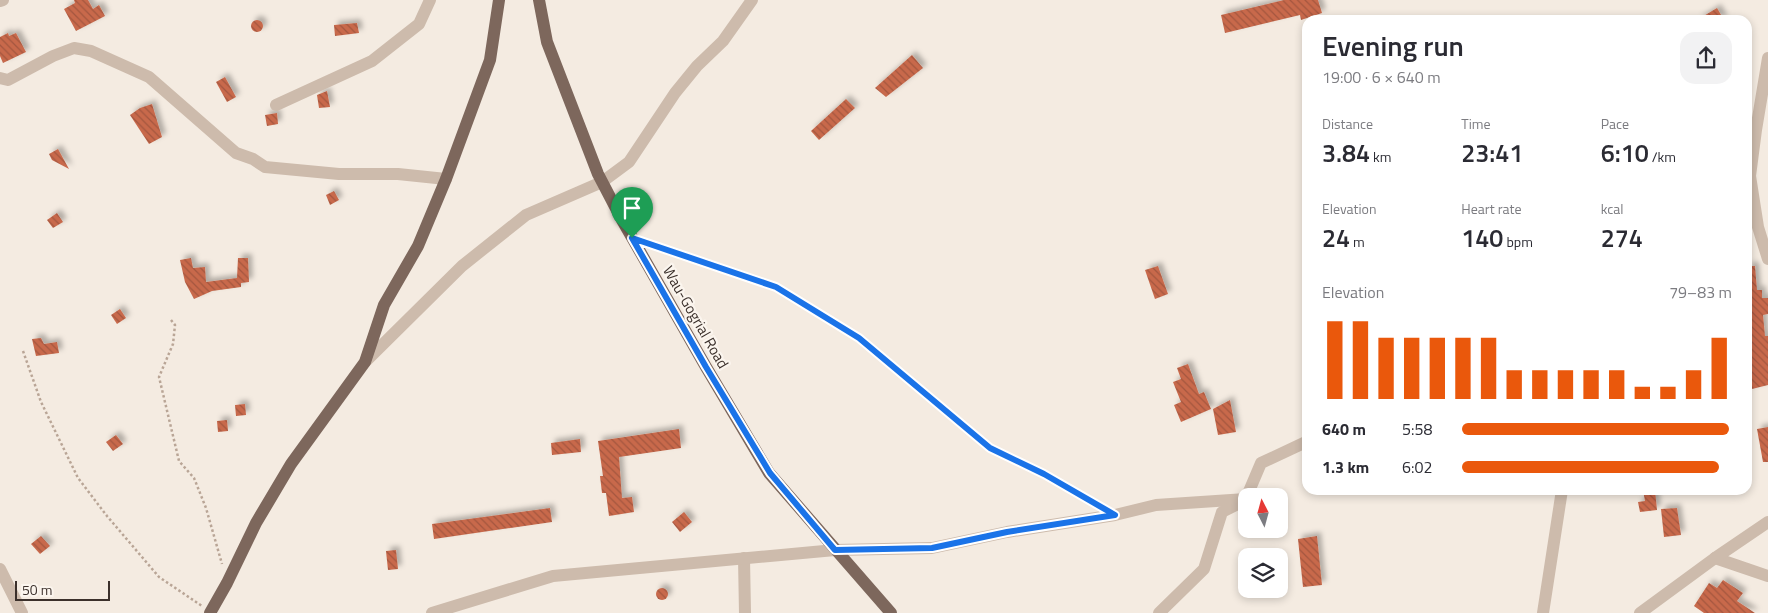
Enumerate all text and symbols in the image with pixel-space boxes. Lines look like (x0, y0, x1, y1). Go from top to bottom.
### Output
text: Evening run (1322, 24, 1464, 67)
button: share (1680, 32, 1732, 84)
text: 19:00 · 6 × 640 m (1322, 65, 1441, 89)
text: Distance (1322, 113, 1373, 134)
text: Time (1461, 113, 1491, 134)
text: Pace (1601, 113, 1629, 134)
text: 3.84 (1322, 134, 1370, 172)
text: 23:41 (1461, 134, 1523, 172)
text: 6:10 (1601, 134, 1649, 172)
text: km (1370, 146, 1391, 167)
text: /km (1649, 146, 1676, 167)
pin (611, 187, 653, 238)
icon: arrive (618, 194, 646, 222)
text: Elevation (1322, 198, 1376, 219)
text: Heart rate (1461, 198, 1521, 219)
text: kcal (1601, 198, 1624, 219)
text: 24 (1322, 219, 1350, 257)
text: 140 (1461, 219, 1503, 257)
text: 274 (1601, 219, 1643, 257)
text: m (1350, 231, 1365, 252)
text: bpm (1503, 231, 1533, 252)
street label: Wau-Gogrial Road (657, 261, 735, 373)
text: Elevation (1322, 280, 1384, 304)
text: 79–83 m (1669, 280, 1732, 304)
text: 640 m (1322, 417, 1366, 441)
text: 5:58 (1402, 417, 1432, 441)
text: 1.3 km (1322, 455, 1369, 479)
text: 6:02 (1402, 455, 1432, 479)
north arrow (1238, 488, 1288, 538)
map controls (1238, 488, 1288, 598)
button: layers (1238, 548, 1288, 598)
scale bar (15, 578, 110, 601)
text: 50 m (22, 579, 52, 600)

